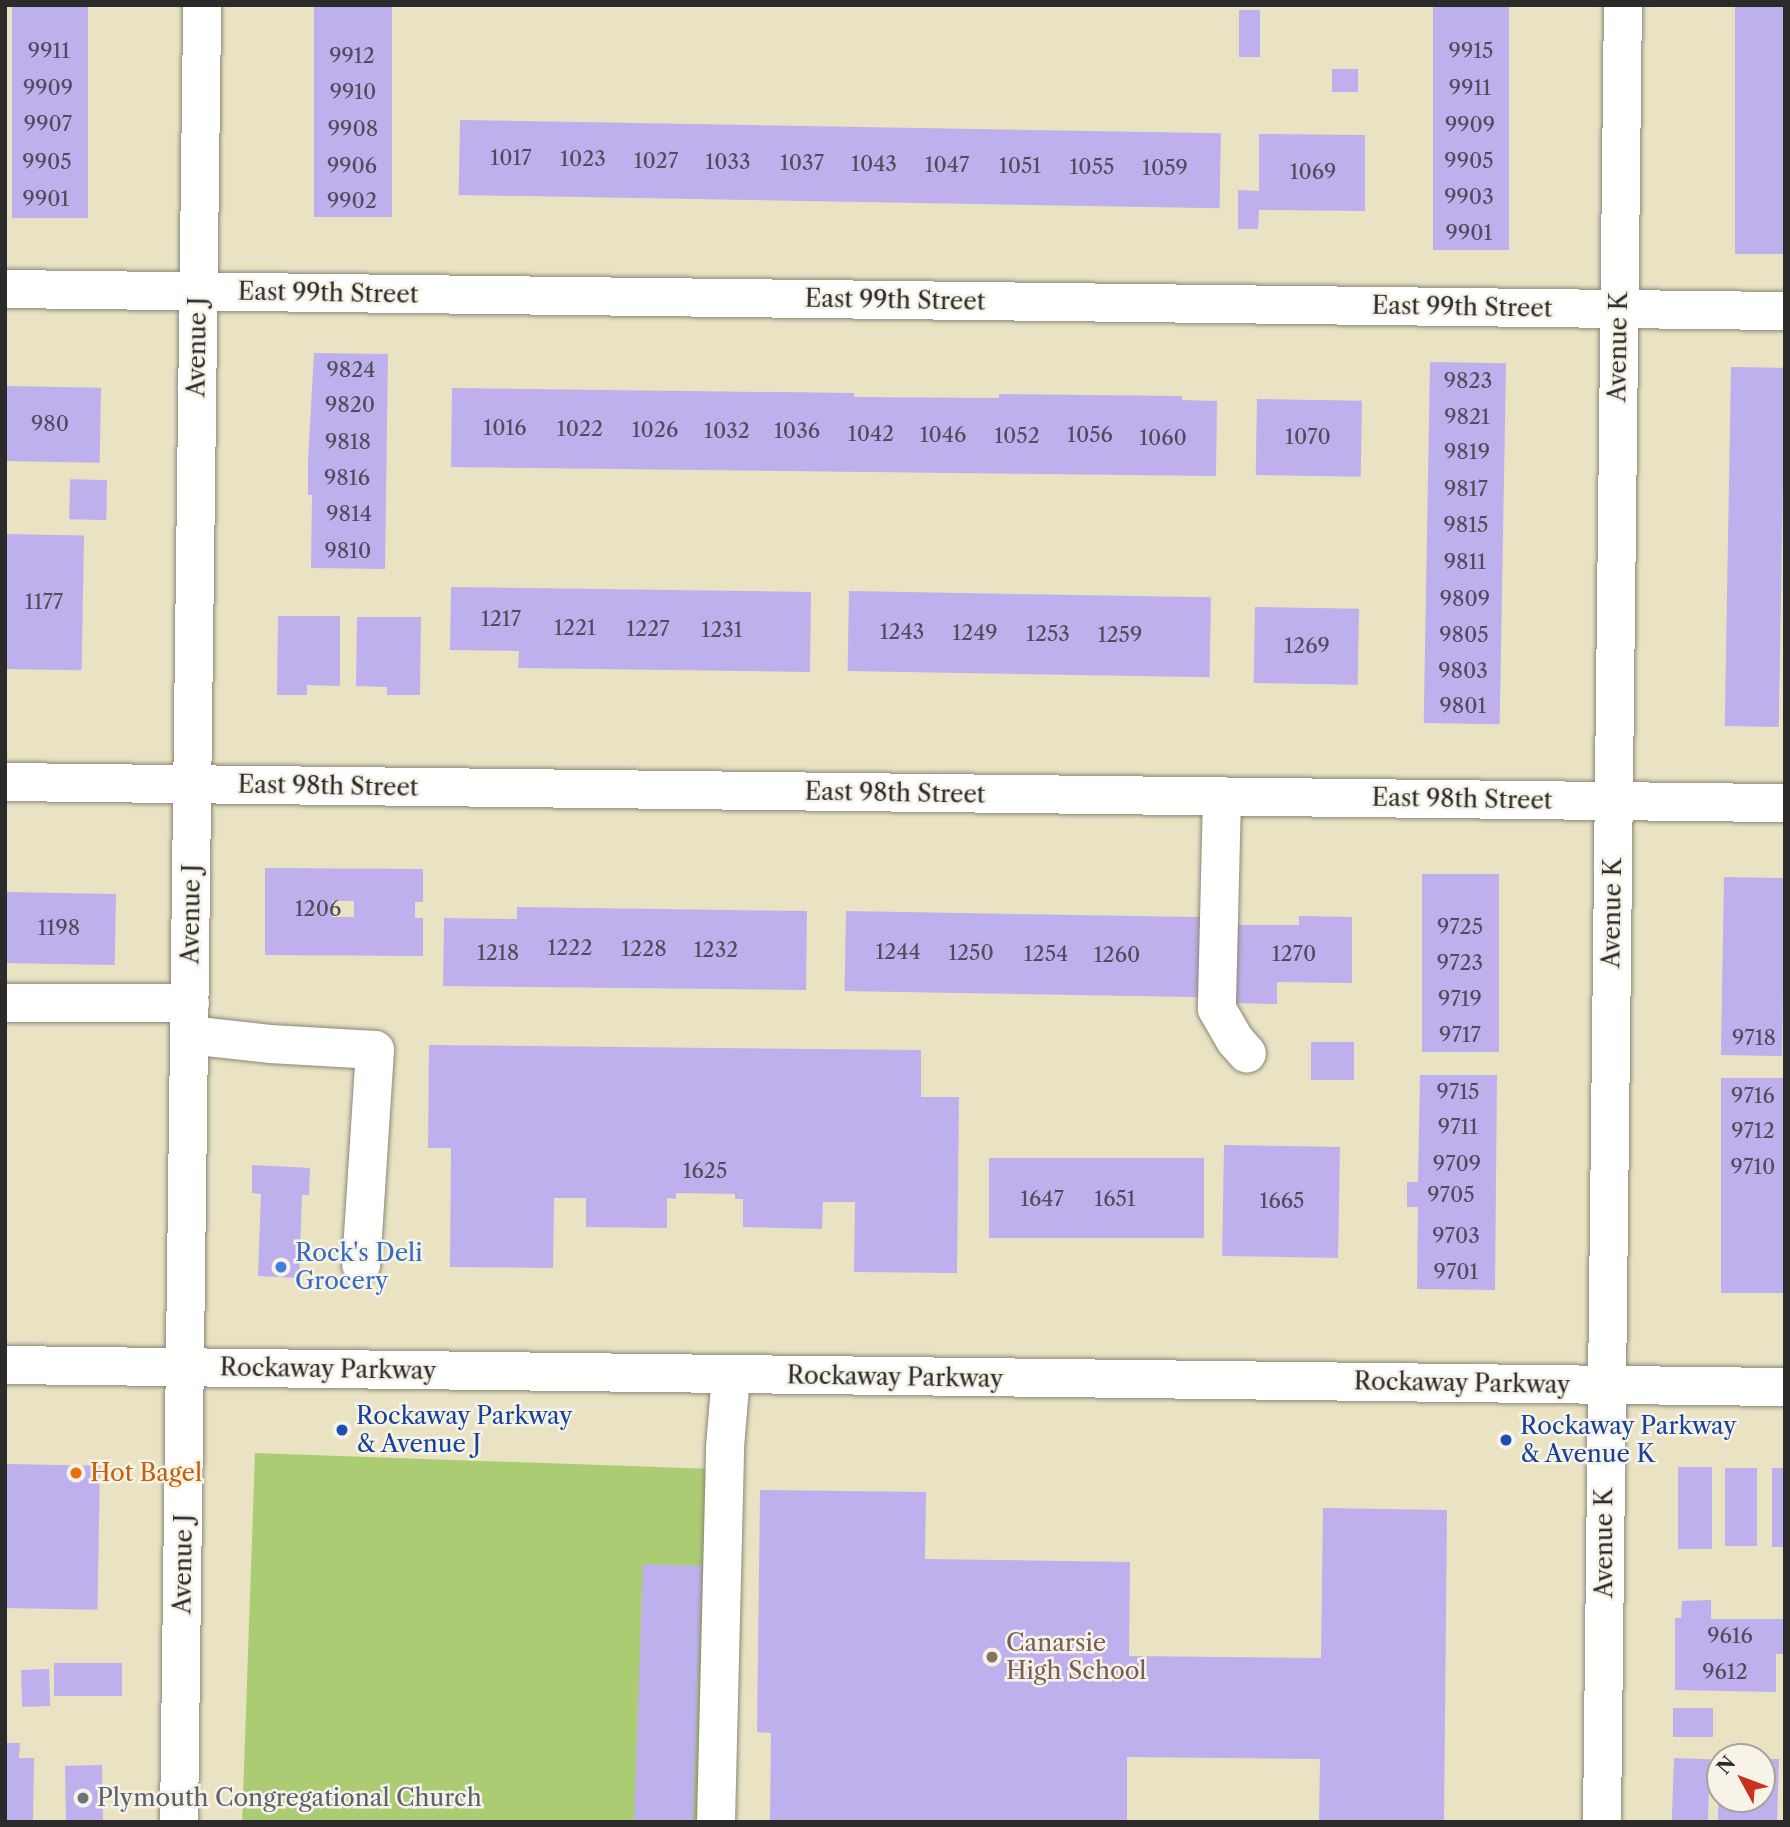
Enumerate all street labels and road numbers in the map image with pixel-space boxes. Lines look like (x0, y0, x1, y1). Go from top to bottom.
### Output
street label: East 99th Street (238, 277, 418, 309)
street label: East 99th Street (805, 284, 985, 316)
street label: East 99th Street (1372, 291, 1552, 323)
street label: Avenue K (1603, 292, 1633, 402)
street label: Avenue J (182, 297, 212, 397)
street label: East 98th Street (237, 770, 419, 802)
street label: East 98th Street (804, 777, 986, 809)
street label: East 98th Street (1371, 783, 1553, 815)
street label: Avenue K (1597, 858, 1627, 968)
street label: Avenue J (176, 864, 206, 964)
street label: Rockaway Parkway (219, 1353, 437, 1385)
street label: Rockaway Parkway (786, 1361, 1004, 1393)
street label: Rockaway Parkway (1353, 1367, 1571, 1399)
street label: Avenue K (1590, 1488, 1618, 1598)
street label: Avenue J (168, 1514, 198, 1614)

